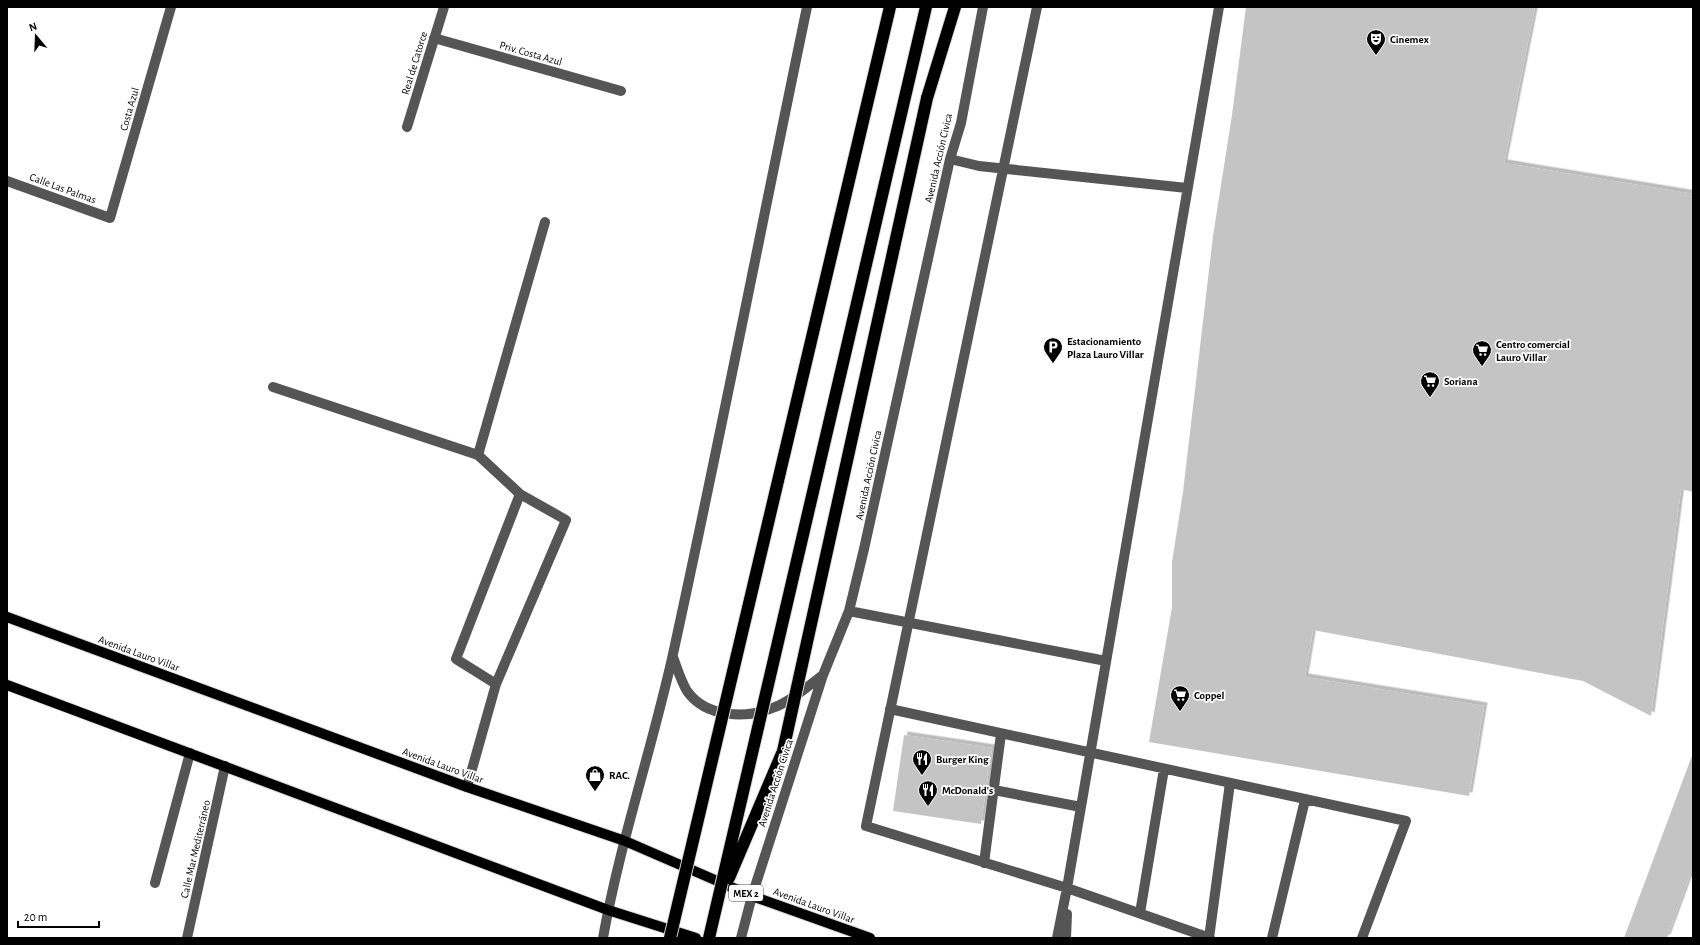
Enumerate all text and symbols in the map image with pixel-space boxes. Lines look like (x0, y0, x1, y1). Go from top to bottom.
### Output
north arrow (16, 16, 56, 56)
text: N (27, 21, 38, 33)
theatre icon: Cinemex (1365, 28, 1387, 56)
street label: Real de Catorce (400, 30, 429, 96)
place label: Cinemex (1390, 34, 1429, 45)
street label: Priv. Costa Azul (498, 39, 563, 68)
street label: Costa Azul (118, 86, 141, 132)
street label: Avenida Acción Civica (923, 112, 954, 204)
street label: Calle Las Palmas (28, 171, 98, 206)
parking icon: Estacionamiento Plaza Lauro Villar (1042, 336, 1064, 364)
place label: Estacionamiento Plaza Lauro Villar (1067, 336, 1144, 360)
supermarket icon: Centro comercial Lauro Villar (1471, 339, 1493, 367)
place label: Centro comercial Lauro Villar (1496, 339, 1570, 363)
supermarket icon: Soriana (1419, 370, 1441, 398)
place label: Soriana (1444, 376, 1478, 387)
street label: Avenida Acción Civica (854, 429, 883, 521)
street label: Avenida Lauro Villar (97, 634, 181, 673)
supermarket icon: Coppel (1169, 684, 1191, 712)
place label: Coppel (1194, 690, 1224, 701)
street label: Avenida Acción Civica (756, 738, 795, 828)
street label: Avenida Lauro Villar (401, 746, 485, 785)
restaurant icon: Burger King (911, 748, 933, 776)
place label: Burger King (936, 754, 989, 765)
shop icon: RAC. (584, 764, 606, 792)
place label: RAC. (609, 770, 631, 781)
restaurant icon: McDonald's (917, 779, 939, 807)
place label: McDonald's (942, 785, 993, 796)
street label: Calle Mar Mediterráneo (179, 799, 212, 899)
road number: MEX 2 (729, 885, 763, 901)
street label: Avenida Lauro Villar (772, 886, 856, 925)
scale bar (18, 903, 99, 929)
text: 20 m (24, 911, 47, 923)

